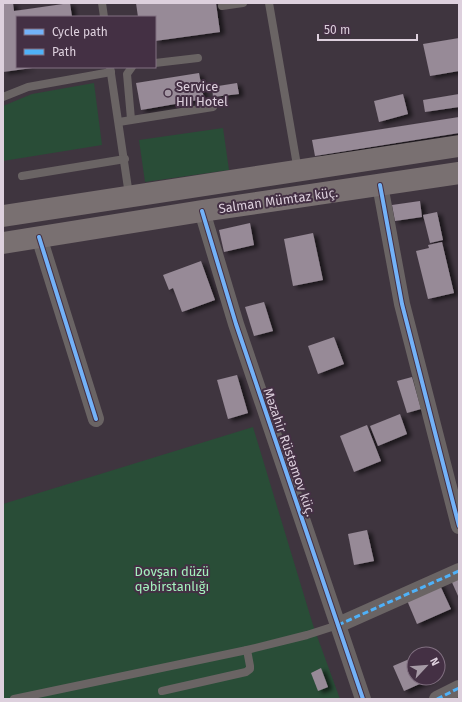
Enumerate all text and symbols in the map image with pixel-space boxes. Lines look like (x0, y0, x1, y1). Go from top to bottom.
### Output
legend (16, 16, 156, 68)
scale bar (318, 16, 417, 42)
text: 50 m (324, 23, 350, 37)
text: Cycle path (52, 25, 108, 39)
text: Path (52, 45, 76, 59)
place label: Service HII Hotel (176, 79, 228, 109)
marker: Service HII Hotel (163, 88, 173, 98)
street label: Salman Mümtaz küç. (217, 185, 339, 216)
street label: Məzahir Rüstəmov küç. (260, 386, 319, 518)
park label: Dovşan düzü qəbirstanlığı (135, 564, 209, 594)
north arrow (406, 646, 446, 686)
text: N (427, 656, 442, 668)

